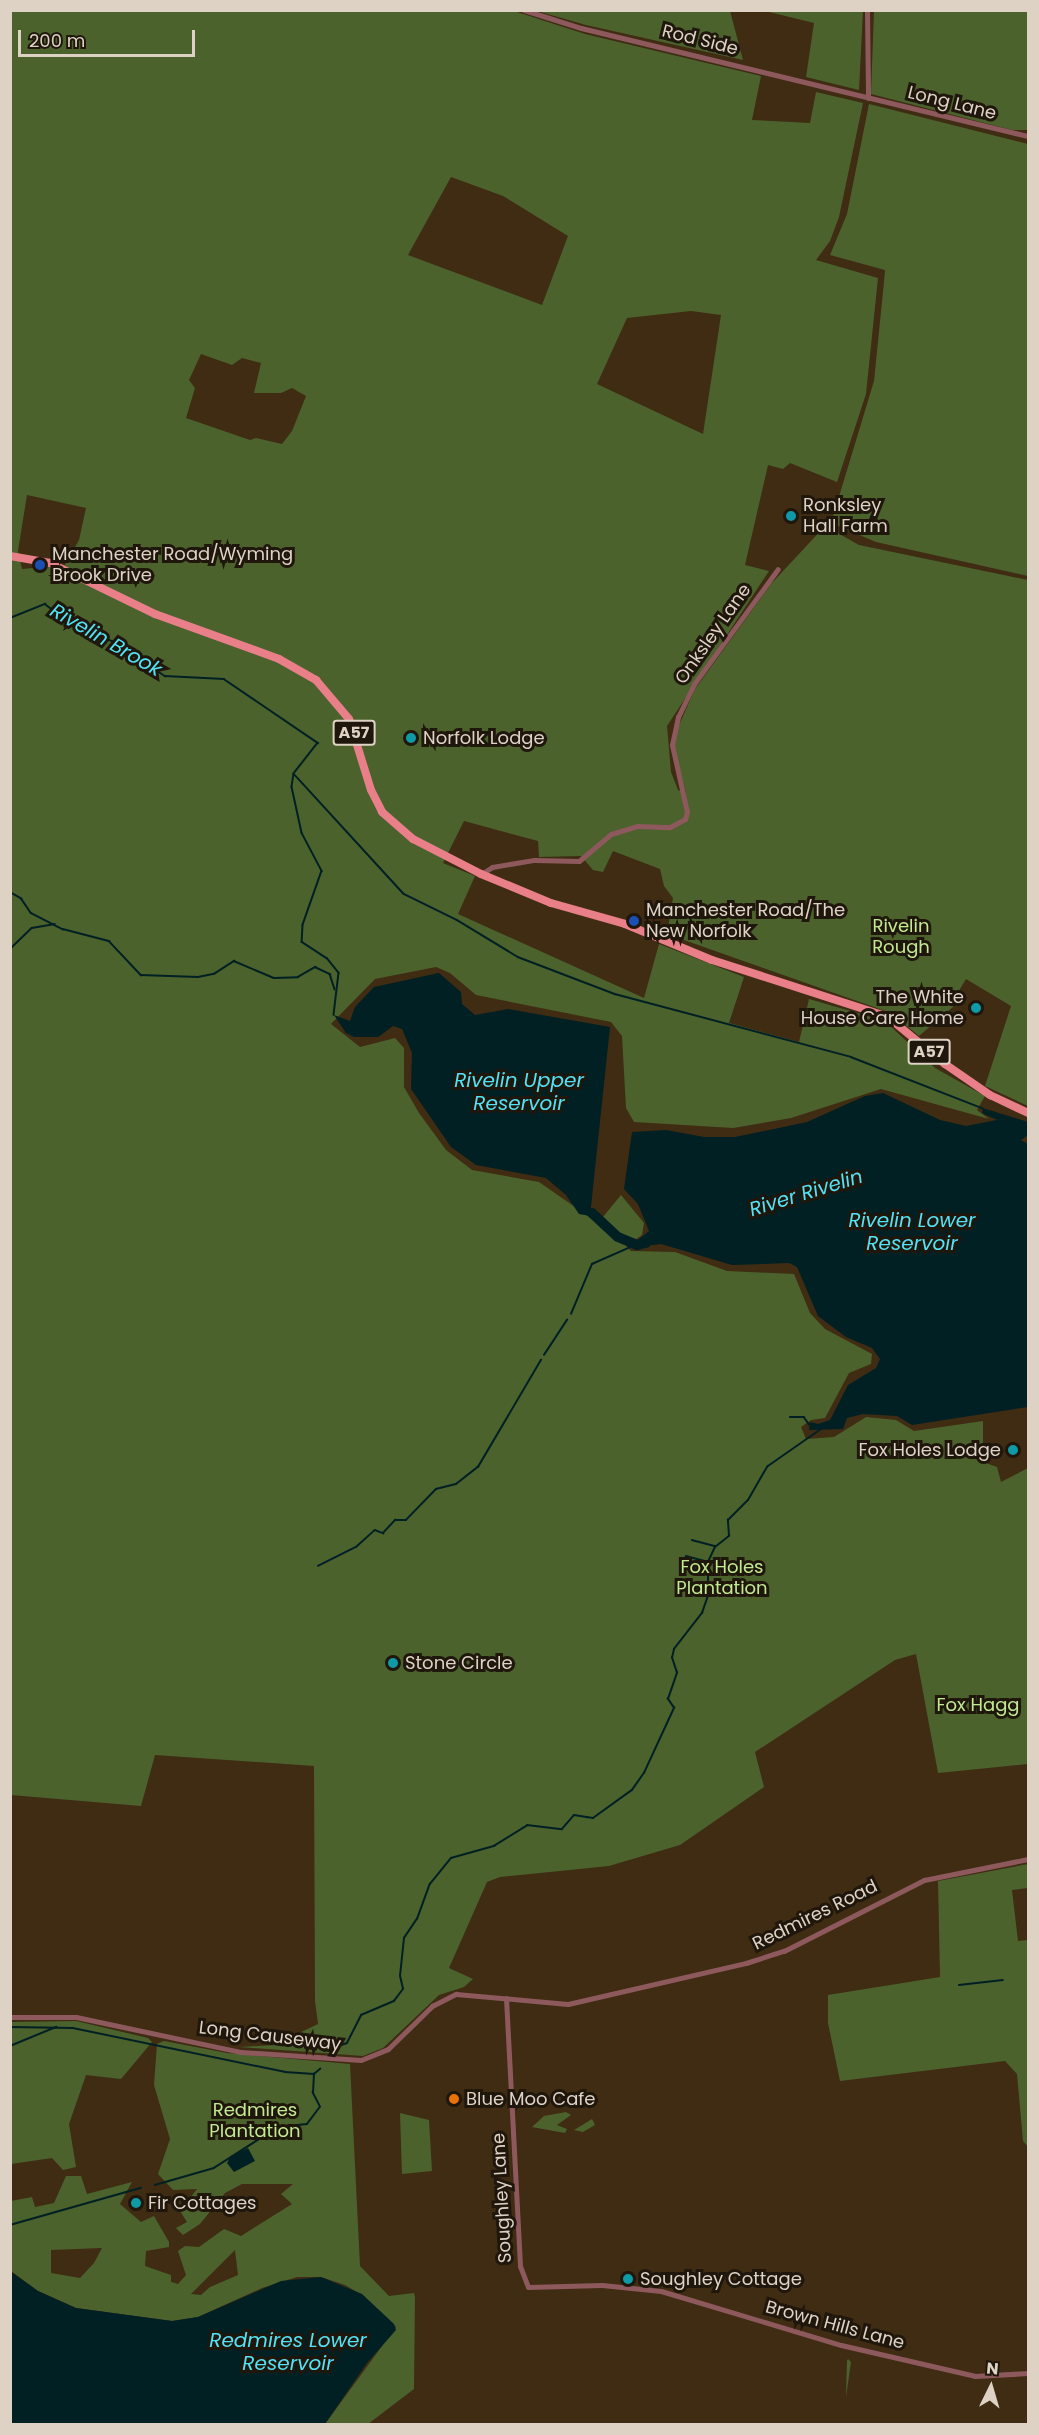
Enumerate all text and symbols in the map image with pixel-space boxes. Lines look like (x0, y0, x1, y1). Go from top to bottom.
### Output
scale bar (21, 18, 198, 56)
street label: Rod Side (660, 20, 740, 60)
text: 200 m (29, 28, 85, 53)
street label: Long Lane (906, 82, 998, 124)
place label: Ronksley Hall Farm (803, 495, 888, 538)
marker: Ronksley Hall Farm (784, 509, 798, 523)
place label: Manchester Road/Wyming Brook Drive (52, 544, 293, 586)
marker: Manchester Road/Wyming Brook Drive (33, 558, 47, 572)
street label: Onksley Lane (670, 580, 756, 688)
water label: Rivelin Brook (46, 598, 166, 682)
road number: A57 (332, 720, 376, 746)
place label: Norfolk Lodge (423, 727, 545, 749)
marker: Norfolk Lodge (404, 731, 418, 745)
place label: Manchester Road/The New Norfolk (646, 900, 845, 942)
marker: Manchester Road/The New Norfolk (627, 914, 641, 928)
park label: Rivelin Rough (872, 916, 930, 958)
place label: The White House Care Home (801, 987, 964, 1030)
marker: The White House Care Home (969, 1001, 983, 1015)
road number: A57 (906, 1039, 952, 1065)
water label: Rivelin Upper Reservoir (454, 1068, 584, 1115)
water label: River Rivelin (746, 1164, 866, 1222)
water label: Rivelin Lower Reservoir (849, 1209, 975, 1256)
place label: Fox Holes Lodge (858, 1439, 1001, 1461)
marker: Fox Holes Lodge (1006, 1443, 1020, 1457)
park label: Fox Holes Plantation (676, 1557, 768, 1600)
place label: Stone Circle (405, 1652, 513, 1674)
marker: Stone Circle (386, 1656, 400, 1670)
park label: Fox Hagg (937, 1694, 1019, 1716)
street label: Redmires Road (749, 1875, 881, 1955)
street label: Long Causeway (198, 2017, 342, 2055)
place label: Blue Moo Cafe (466, 2088, 595, 2110)
marker: Blue Moo Cafe (447, 2092, 461, 2106)
park label: Redmires Plantation (209, 2100, 301, 2142)
street label: Soughley Lane (488, 2132, 516, 2264)
place label: Fir Cottages (148, 2192, 256, 2214)
marker: Fir Cottages (129, 2196, 143, 2210)
place label: Soughley Cottage (640, 2268, 802, 2290)
marker: Soughley Cottage (621, 2272, 635, 2286)
street label: Brown Hills Lane (763, 2296, 907, 2354)
water label: Redmires Lower Reservoir (209, 2329, 367, 2376)
north arrow (961, 2357, 1021, 2417)
text: N (986, 2357, 1000, 2381)

